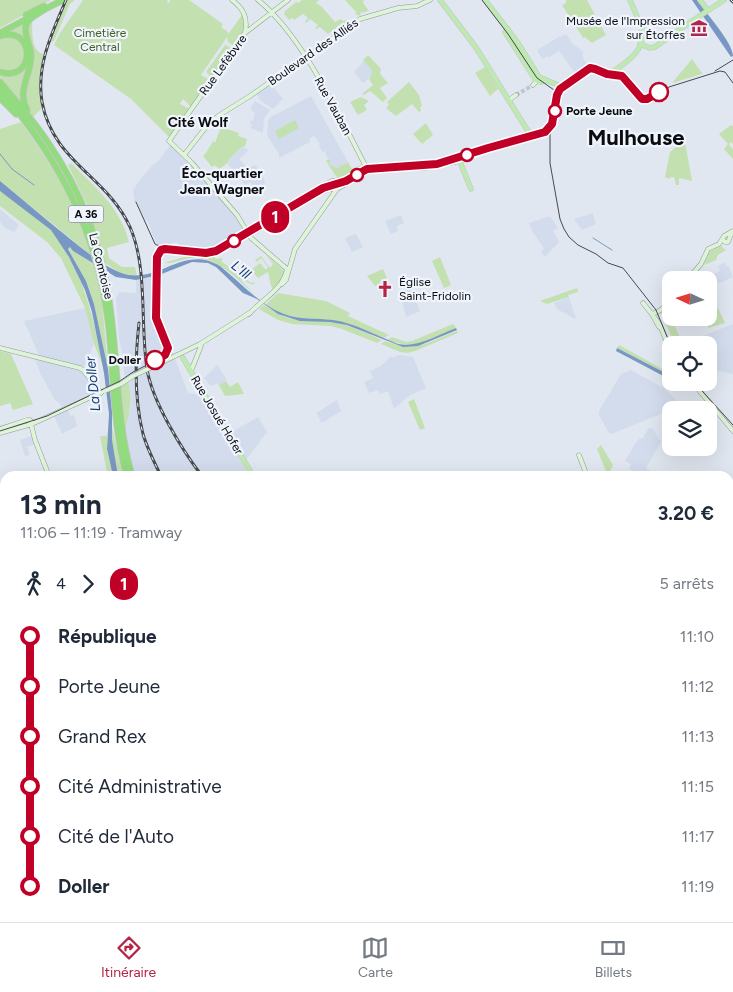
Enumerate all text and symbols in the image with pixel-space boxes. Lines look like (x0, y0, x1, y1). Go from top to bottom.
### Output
place label: Musée de l'Impression sur Étoffes (566, 14, 685, 42)
street label: Boulevard des Alliés (265, 15, 361, 88)
museum icon: Musée de l'Impression sur Étoffes (689, 18, 709, 38)
park label: Cimetière Central (74, 26, 127, 54)
street label: Rue Lefèbvre (196, 32, 250, 98)
street label: Rue Vauban (311, 75, 355, 138)
unlabelled marker (649, 82, 669, 102)
marker: Porte Jeune (548, 104, 562, 118)
place label: Porte Jeune (566, 104, 633, 118)
district label: Cité Wolf (168, 114, 229, 131)
district label: Mulhouse (587, 124, 685, 151)
unlabelled marker (460, 148, 474, 162)
district label: Éco-quartier Jean Wagner (180, 165, 265, 198)
unlabelled marker (350, 168, 364, 182)
line badge: 1 (259, 201, 291, 233)
road number: A 36 (68, 205, 104, 222)
text: 1 (271, 206, 279, 228)
street label: La Comtoise (86, 232, 116, 301)
unlabelled marker (227, 234, 241, 248)
water label: L'Ill (228, 257, 255, 283)
north arrow (662, 271, 718, 326)
map controls (662, 271, 717, 456)
place label: Église Saint-Fridolin (399, 275, 471, 303)
church icon: Église Saint-Fridolin (375, 279, 395, 299)
button: locate (662, 336, 717, 391)
marker: Doller (145, 350, 165, 370)
place label: Doller (109, 353, 141, 367)
water label: La Doller (82, 354, 104, 412)
street label: Rue Josué Hofer (188, 373, 246, 457)
button: layers (662, 401, 717, 456)
text: 13 min (20, 487, 102, 521)
text: 3.20 € (658, 502, 714, 525)
text: 11:06 – 11:19 · Tramway (20, 523, 182, 542)
icon: walk (20, 570, 48, 598)
icon: forward (74, 570, 102, 598)
text: 1 (120, 573, 128, 595)
text: 4 (56, 574, 66, 593)
text: 5 arrêts (660, 574, 714, 593)
text: République (58, 625, 157, 648)
text: 11:10 (680, 627, 714, 646)
text: Porte Jeune (58, 675, 160, 698)
text: 11:12 (681, 677, 714, 696)
text: Grand Rex (58, 725, 146, 748)
text: 11:13 (681, 727, 714, 746)
text: Cité Administrative (58, 775, 222, 798)
text: 11:15 (681, 777, 714, 796)
text: Cité de l'Auto (58, 825, 174, 848)
text: 11:17 (682, 827, 714, 846)
text: Doller (58, 875, 109, 898)
text: 11:19 (681, 877, 714, 896)
tab: Itinéraire (101, 934, 156, 981)
tab: Carte (358, 934, 393, 981)
tab: Billets (595, 934, 632, 981)

